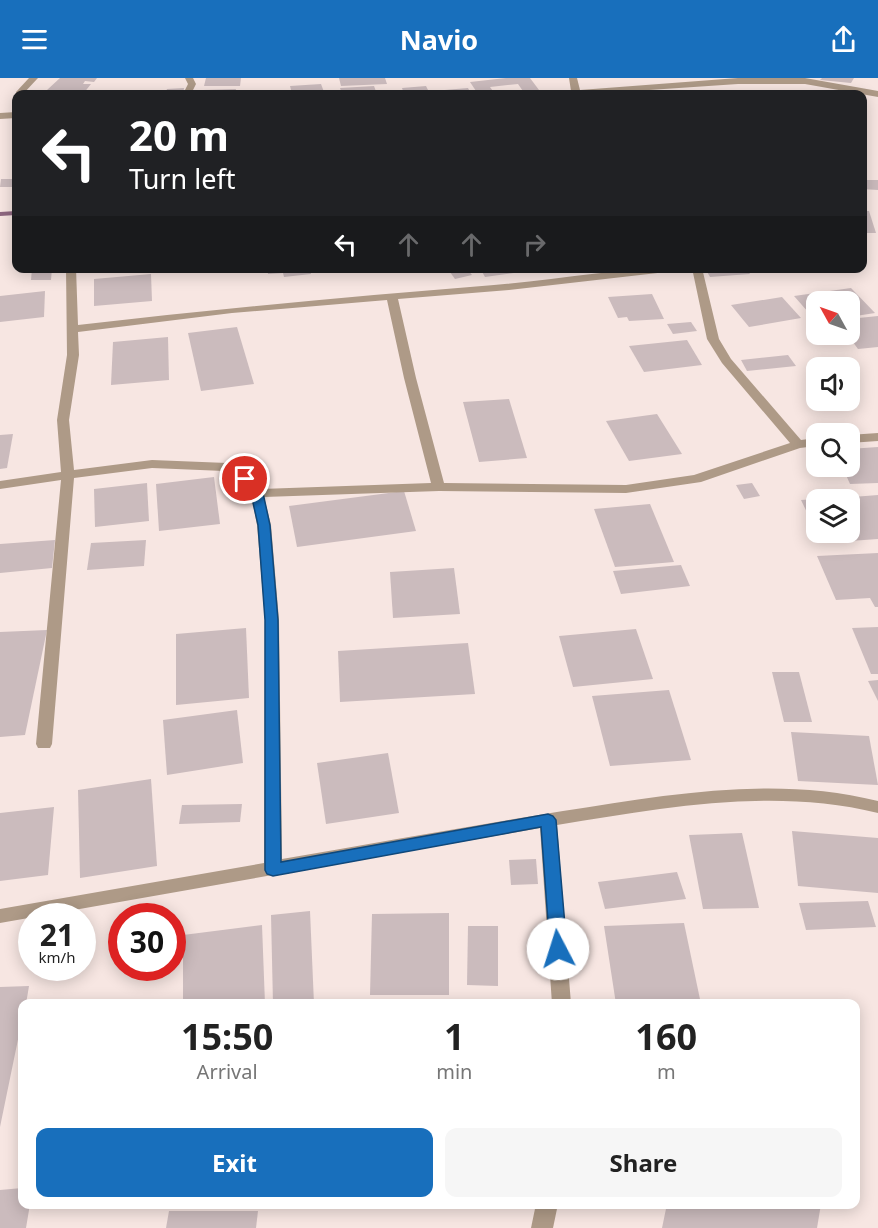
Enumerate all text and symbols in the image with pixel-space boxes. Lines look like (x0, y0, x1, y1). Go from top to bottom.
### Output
text: Navio (400, 21, 478, 58)
icon: menu (18, 23, 51, 56)
icon: share (827, 23, 860, 56)
text: 20 m (129, 106, 229, 163)
icon: left (30, 114, 108, 192)
text: Turn left (129, 160, 235, 197)
icon: left (329, 228, 362, 261)
icon: ahead (392, 228, 425, 261)
icon: ahead (455, 228, 488, 261)
icon: right (518, 228, 551, 261)
north arrow (806, 291, 860, 345)
map controls (806, 291, 860, 543)
button: sound (806, 357, 860, 411)
button: search (806, 423, 860, 477)
pin (219, 453, 270, 504)
icon: arrive (228, 462, 261, 495)
button: layers (806, 489, 860, 543)
speed limit sign: 30 (108, 903, 186, 981)
text: 21 (40, 914, 74, 955)
position arrow (526, 917, 590, 981)
text: km/h (39, 947, 75, 967)
text: 15:50 (181, 1012, 273, 1061)
text: 1 (444, 1012, 465, 1061)
text: 160 (635, 1012, 697, 1061)
text: Arrival (197, 1058, 258, 1085)
text: min (436, 1058, 472, 1085)
text: m (657, 1058, 676, 1085)
button: Exit (36, 1128, 433, 1197)
button: Share (445, 1128, 842, 1197)

